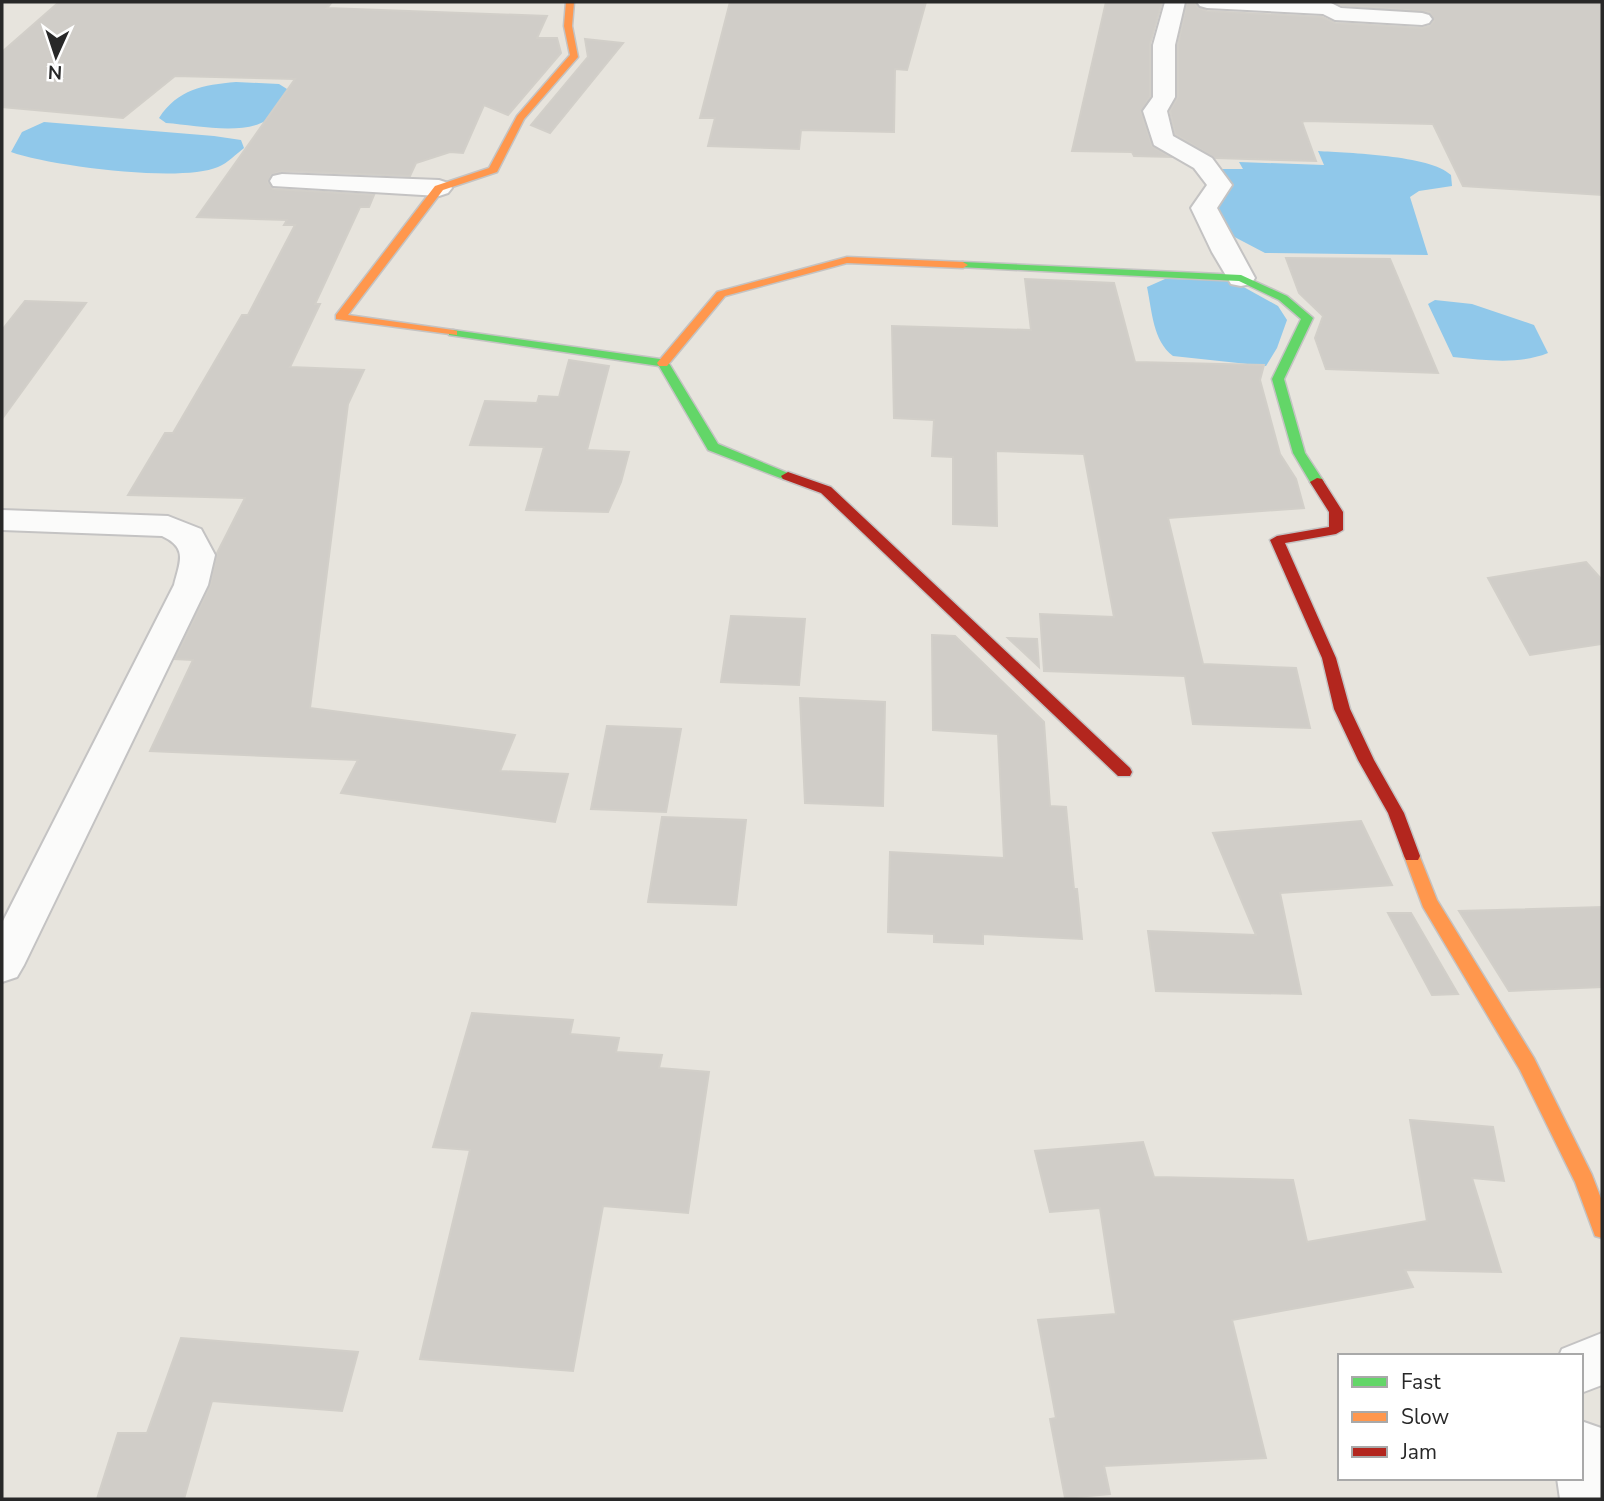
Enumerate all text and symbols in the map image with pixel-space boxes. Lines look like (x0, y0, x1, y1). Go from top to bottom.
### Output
north arrow (21, 21, 91, 91)
text: N (47, 59, 63, 85)
legend (1338, 1354, 1583, 1480)
text: Fast (1401, 1368, 1441, 1396)
text: Slow (1401, 1403, 1450, 1431)
text: Jam (1400, 1438, 1437, 1466)

